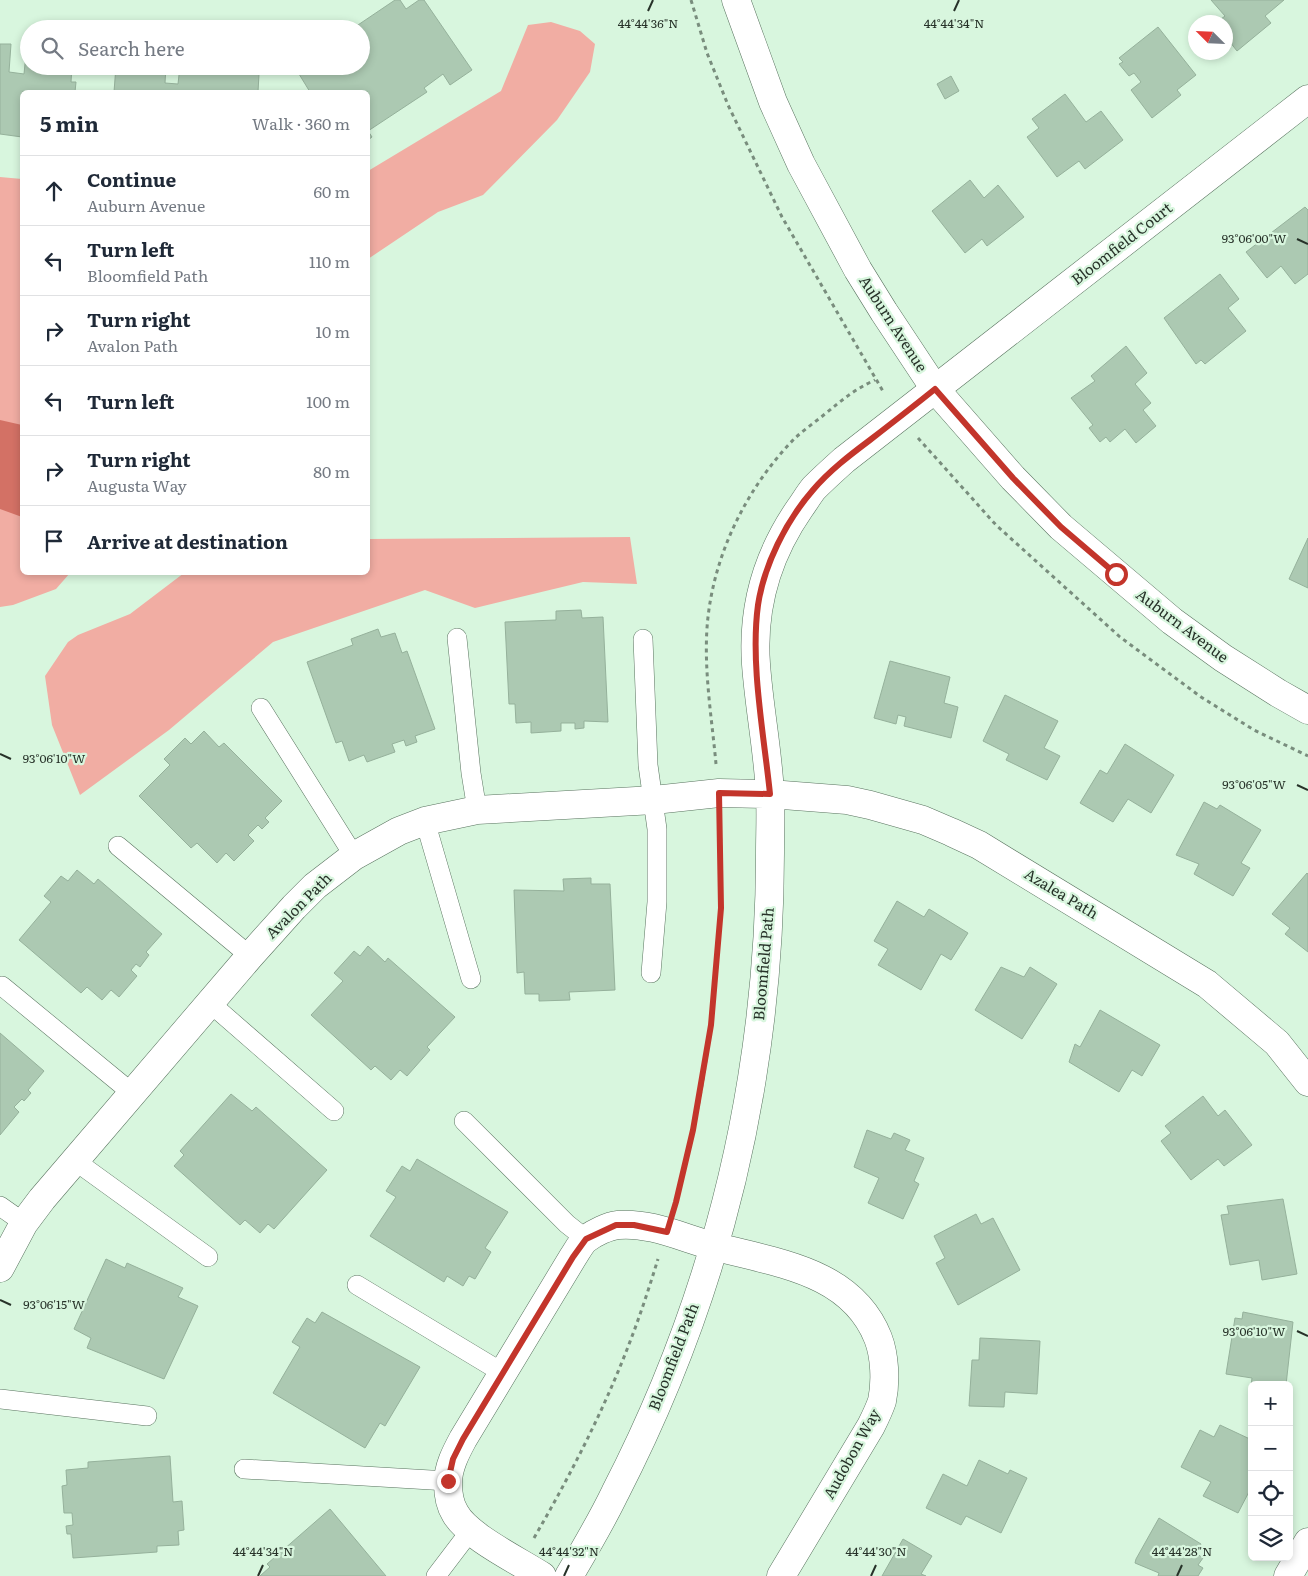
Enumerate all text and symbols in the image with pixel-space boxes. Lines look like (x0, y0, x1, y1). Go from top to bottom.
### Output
text: 44°44'36"N (618, 14, 678, 32)
text: 44°44'34"N (924, 14, 984, 32)
north arrow (1188, 15, 1233, 60)
search box (20, 20, 370, 75)
icon: search (38, 34, 66, 62)
text: Search here (78, 34, 185, 62)
text: 5 min (40, 107, 99, 138)
text: Walk · 360 m (252, 111, 350, 135)
text: Continue (87, 165, 176, 193)
icon: ahead (40, 177, 68, 205)
text: 60 m (313, 179, 350, 203)
text: Auburn Avenue (87, 193, 205, 217)
street label: Bloomfield Court (1066, 196, 1177, 290)
text: 93°06'00"W (1222, 229, 1286, 247)
text: Turn left (87, 235, 174, 263)
icon: left (40, 247, 68, 275)
text: 110 m (309, 249, 350, 273)
text: Bloomfield Path (87, 263, 208, 287)
street label: Auburn Avenue (854, 270, 934, 376)
text: Turn right (87, 305, 191, 333)
icon: right (40, 317, 68, 345)
text: 10 m (316, 319, 350, 343)
text: Avalon Path (87, 333, 178, 357)
icon: left (40, 387, 68, 415)
text: Turn left (87, 387, 174, 415)
text: 100 m (306, 389, 350, 413)
text: Turn right (87, 445, 191, 473)
icon: right (40, 457, 68, 485)
text: 80 m (313, 459, 350, 483)
text: Augusta Way (87, 473, 187, 497)
icon: arrive (40, 527, 68, 555)
text: Arrive at destination (87, 527, 288, 555)
route start (1105, 563, 1128, 586)
street label: Auburn Avenue (1132, 582, 1234, 667)
text: 93°06'10"W (23, 749, 85, 767)
text: 93°06'05"W (1222, 775, 1286, 793)
street label: Azalea Path (1020, 862, 1103, 924)
street label: Avalon Path (260, 867, 336, 943)
street label: Bloomfield Path (746, 906, 779, 1021)
text: 93°06'15"W (23, 1295, 85, 1313)
street label: Bloomfield Path (641, 1299, 704, 1414)
text: 93°06'10"W (1223, 1322, 1285, 1340)
map controls (1248, 1381, 1293, 1561)
button: + (1248, 1381, 1293, 1426)
street label: Audobon Way (816, 1404, 885, 1503)
button: − (1248, 1426, 1293, 1471)
route end (437, 1470, 460, 1493)
button: locate (1248, 1471, 1293, 1516)
button: layers (1248, 1516, 1293, 1561)
text: 44°44'34"N (233, 1542, 293, 1560)
text: 44°44'32"N (539, 1542, 599, 1560)
text: 44°44'30"N (845, 1542, 907, 1560)
text: 44°44'28"N (1152, 1542, 1212, 1560)

